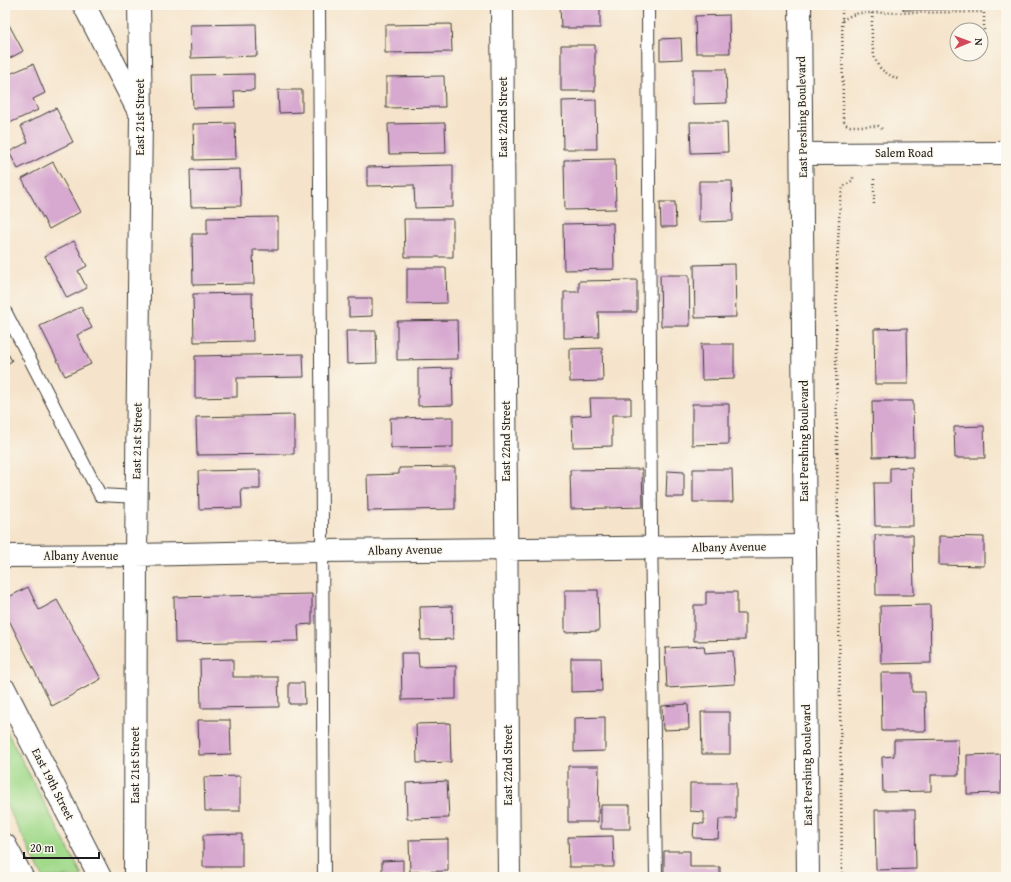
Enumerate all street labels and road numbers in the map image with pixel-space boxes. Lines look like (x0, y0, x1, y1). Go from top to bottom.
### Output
street label: East Pershing Boulevard (792, 55, 811, 178)
street label: East 22nd Street (494, 76, 511, 158)
street label: East 21st Street (131, 78, 148, 155)
street label: Salem Road (875, 144, 934, 161)
street label: East Pershing Boulevard (795, 380, 812, 502)
street label: East 22nd Street (497, 400, 514, 482)
street label: East 21st Street (127, 402, 146, 480)
street label: Albany Avenue (691, 537, 767, 556)
street label: Albany Avenue (367, 540, 443, 559)
street label: Albany Avenue (44, 547, 119, 564)
street label: East Pershing Boulevard (797, 703, 816, 826)
street label: East 22nd Street (499, 724, 516, 806)
street label: East 21st Street (126, 726, 143, 803)
street label: East 19th Street (28, 745, 79, 823)

